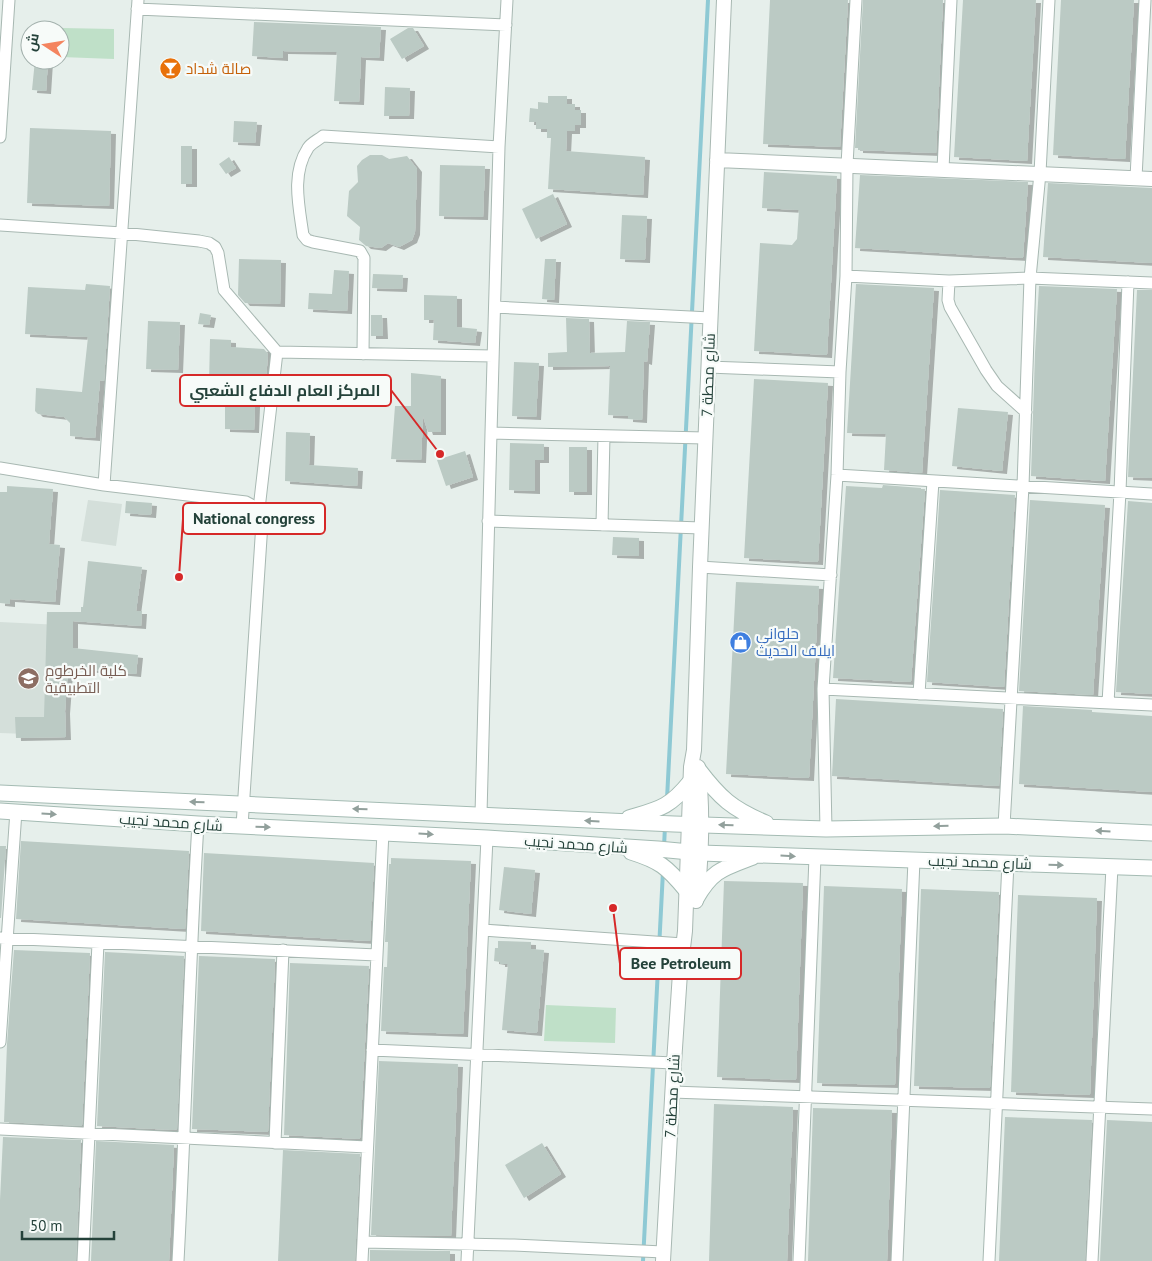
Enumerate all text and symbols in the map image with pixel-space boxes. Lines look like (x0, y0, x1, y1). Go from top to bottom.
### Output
north arrow (20, 20, 70, 70)
text: ش (22, 32, 43, 53)
bar icon: صالة شداد (158, 56, 182, 80)
place label: صالة شداد (186, 59, 251, 78)
street label: شارع محطة 7 (697, 333, 721, 417)
callout: المركز العام الدفاع الشعبي (180, 375, 391, 406)
text: المركز العام الدفاع الشعبي (189, 380, 381, 403)
callout: National congress (183, 503, 325, 534)
text: National congress (193, 508, 315, 528)
place label: حلواني ايلاف الحديث (756, 624, 835, 660)
shop icon: حلواني ايلاف الحديث (728, 630, 752, 654)
place label: كلية الخرطوم التطبيقية (45, 661, 127, 697)
school or university icon: كلية الخرطوم التطبيقية (17, 667, 41, 691)
one-way arrow (189, 798, 205, 806)
one-way arrow (351, 805, 367, 813)
street label: شارع محمد نجيب (119, 809, 223, 837)
one-way arrow (41, 810, 57, 818)
one-way arrow (583, 816, 599, 824)
one-way arrow (718, 821, 734, 829)
one-way arrow (933, 822, 949, 830)
one-way arrow (255, 823, 271, 831)
one-way arrow (1095, 826, 1111, 834)
one-way arrow (418, 831, 434, 839)
street label: شارع محمد نجيب (524, 831, 628, 859)
street label: شارع محمد نجيب (928, 851, 1032, 875)
one-way arrow (781, 852, 797, 860)
one-way arrow (1048, 861, 1064, 869)
callout: Bee Petroleum (620, 948, 741, 979)
text: Bee Petroleum (631, 953, 731, 973)
street label: شارع محطة 7 (660, 1054, 686, 1138)
scale bar (22, 1208, 115, 1240)
text: 50 m (30, 1216, 63, 1235)

